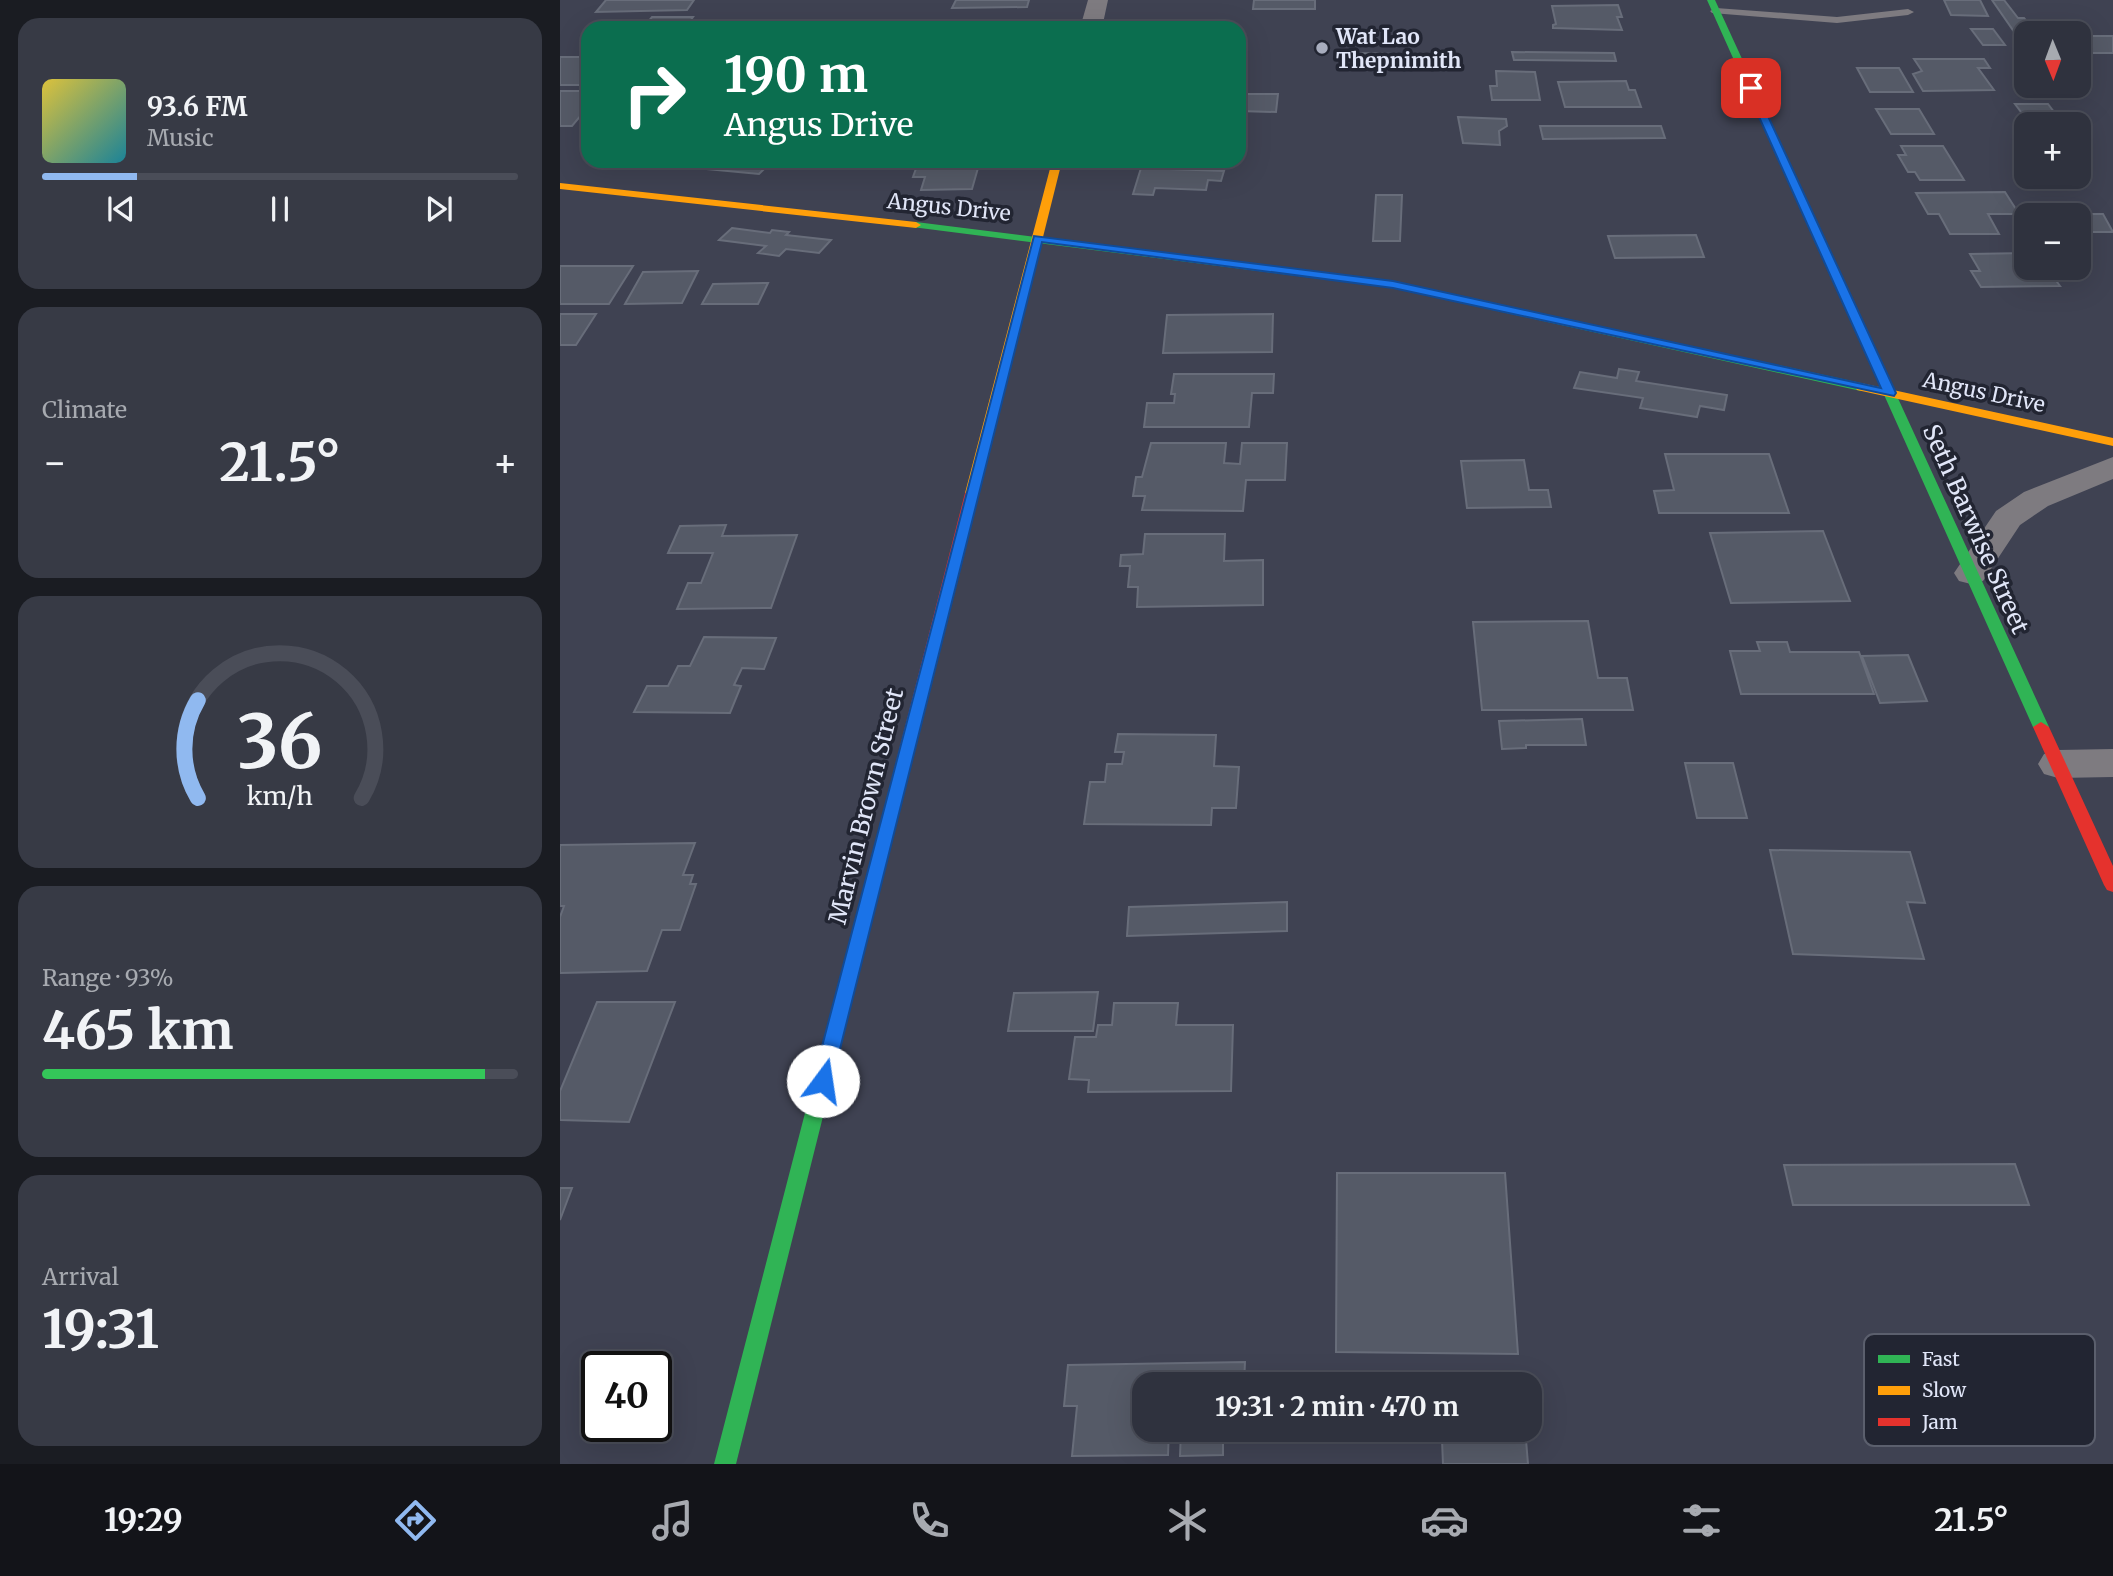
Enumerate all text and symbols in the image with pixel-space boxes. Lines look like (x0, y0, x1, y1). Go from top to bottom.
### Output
north arrow (2014, 21, 2091, 98)
map controls (2014, 21, 2091, 280)
place label: Wat Lao Thepnimith (1335, 23, 1461, 74)
marker: Wat Lao Thepnimith (1314, 40, 1330, 56)
text: 190 m (724, 44, 868, 105)
icon: right (609, 49, 700, 140)
pin (1721, 58, 1781, 118)
icon: arrive (1732, 69, 1770, 107)
text: 93.6 FM (147, 90, 248, 123)
text: Angus Drive (724, 105, 913, 145)
button: + (2014, 112, 2091, 189)
text: Music (147, 123, 214, 152)
street label: Angus Drive (885, 187, 1012, 227)
icon: previous (102, 190, 140, 228)
icon: pause (261, 190, 299, 228)
icon: next (420, 190, 458, 228)
button: − (2014, 203, 2091, 280)
street label: Angus Drive (1919, 366, 2048, 418)
text: Climate (42, 395, 127, 424)
street label: Seth Barwise Street (1916, 420, 2036, 639)
text: 21.5° (219, 430, 341, 495)
text: − (42, 439, 67, 486)
text: + (493, 439, 518, 486)
street label: Marvin Brown Street (822, 684, 910, 927)
text: 36 (237, 696, 323, 788)
text: km/h (247, 780, 313, 812)
text: Range · 93% (42, 963, 174, 992)
text: 465 km (42, 998, 234, 1063)
position arrow (786, 1044, 860, 1118)
text: Arrival (42, 1262, 119, 1291)
text: 19:31 (42, 1297, 159, 1362)
legend (1864, 1334, 2095, 1446)
text: Fast (1922, 1347, 1960, 1371)
speed limit sign: 40 (581, 1351, 672, 1442)
text: Slow (1922, 1378, 1967, 1402)
text: 19:31 · 2 min · 470 m (1215, 1390, 1459, 1423)
text: Jam (1921, 1410, 1958, 1434)
icon: directions (391, 1496, 440, 1545)
icon: music (648, 1496, 697, 1545)
icon: phone (905, 1496, 954, 1545)
icon: climate (1163, 1496, 1212, 1545)
icon: car (1420, 1496, 1469, 1545)
icon: filters (1677, 1496, 1726, 1545)
text: 19:29 (104, 1500, 183, 1540)
text: 21.5° (1934, 1500, 2009, 1540)

